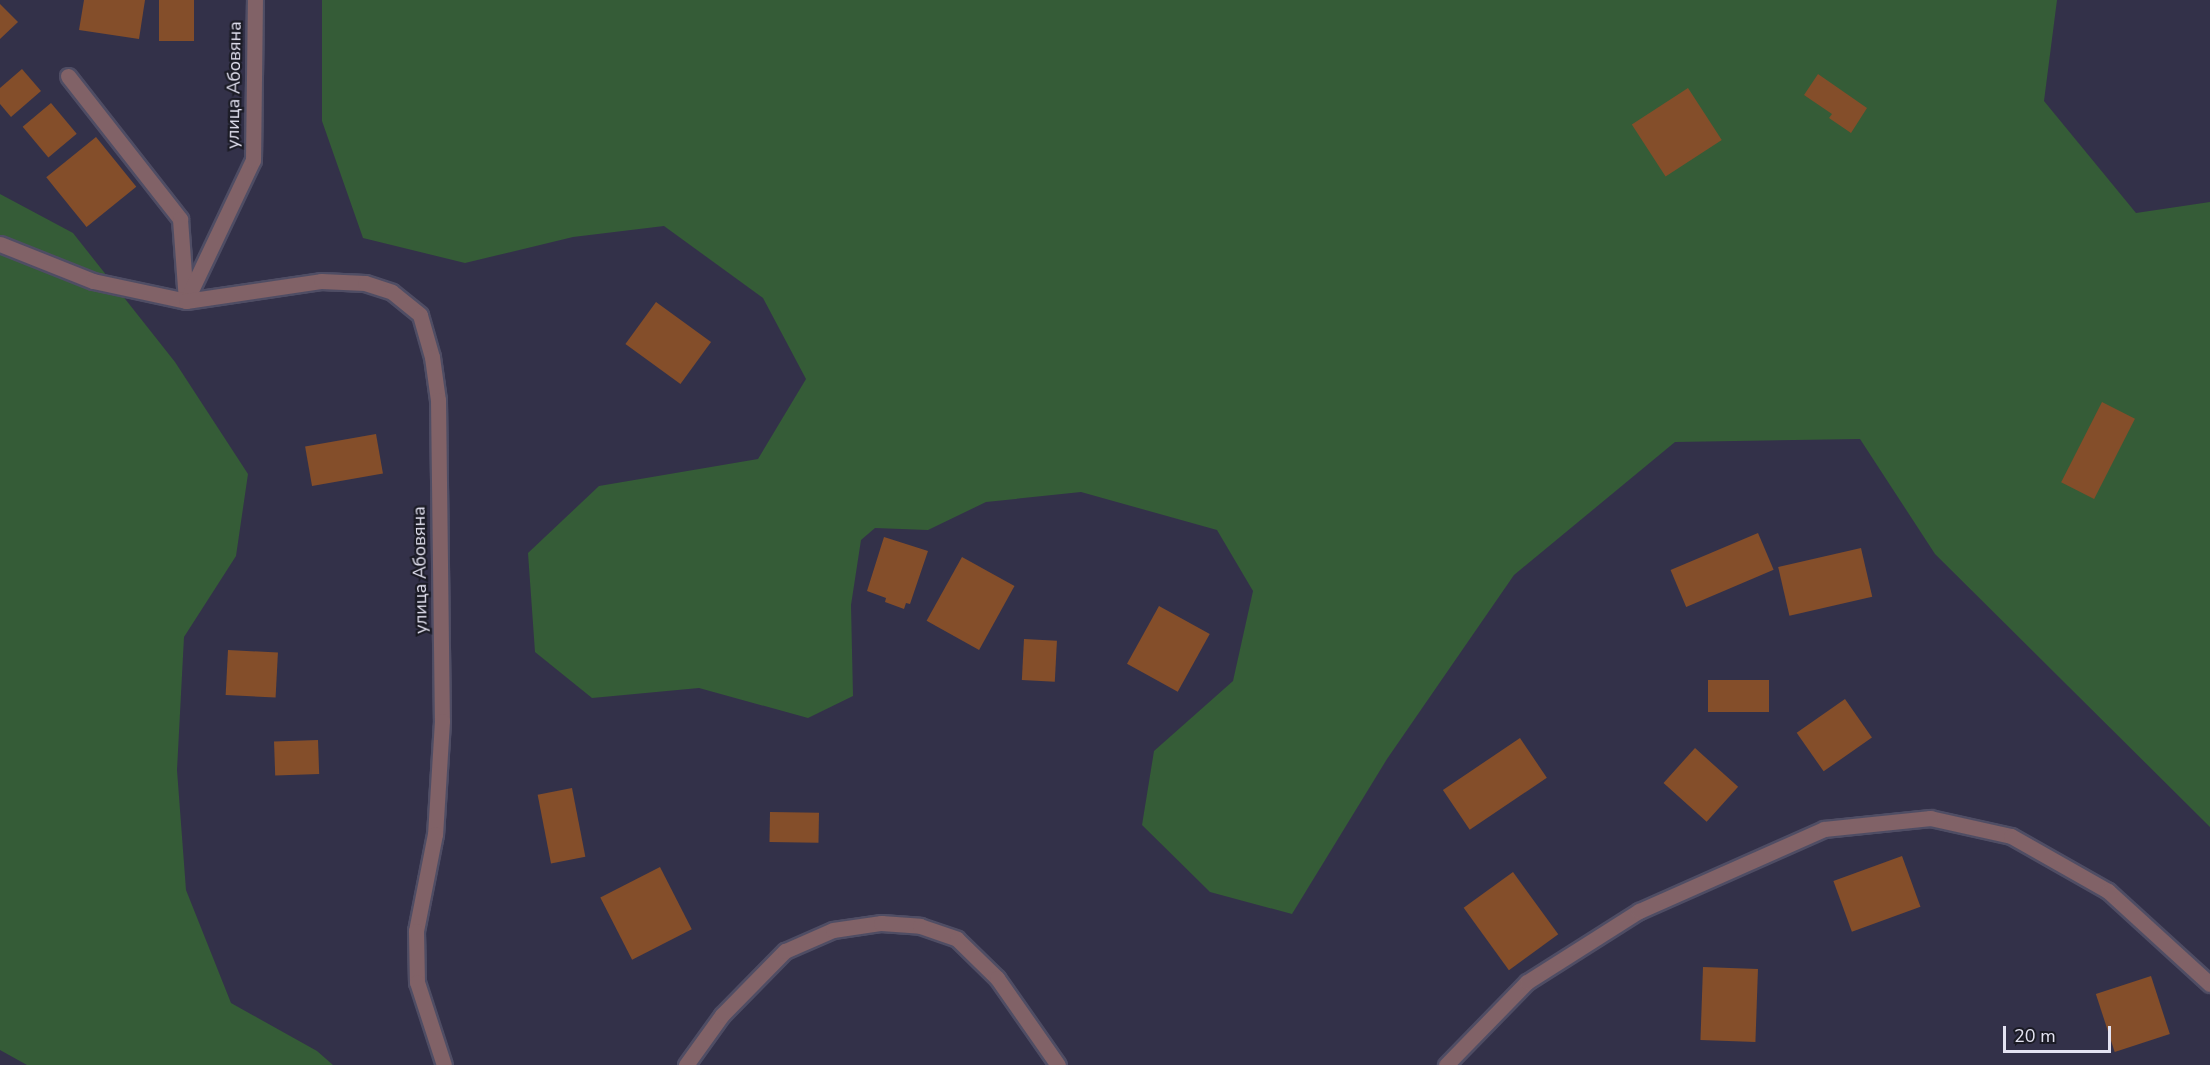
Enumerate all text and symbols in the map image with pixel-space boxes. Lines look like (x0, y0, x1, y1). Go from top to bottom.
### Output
street label: улица Абовяна (222, 21, 246, 149)
street label: улица Абовяна (408, 506, 432, 634)
scale bar (2006, 1014, 2114, 1052)
text: 20 m (2014, 1024, 2056, 1048)

